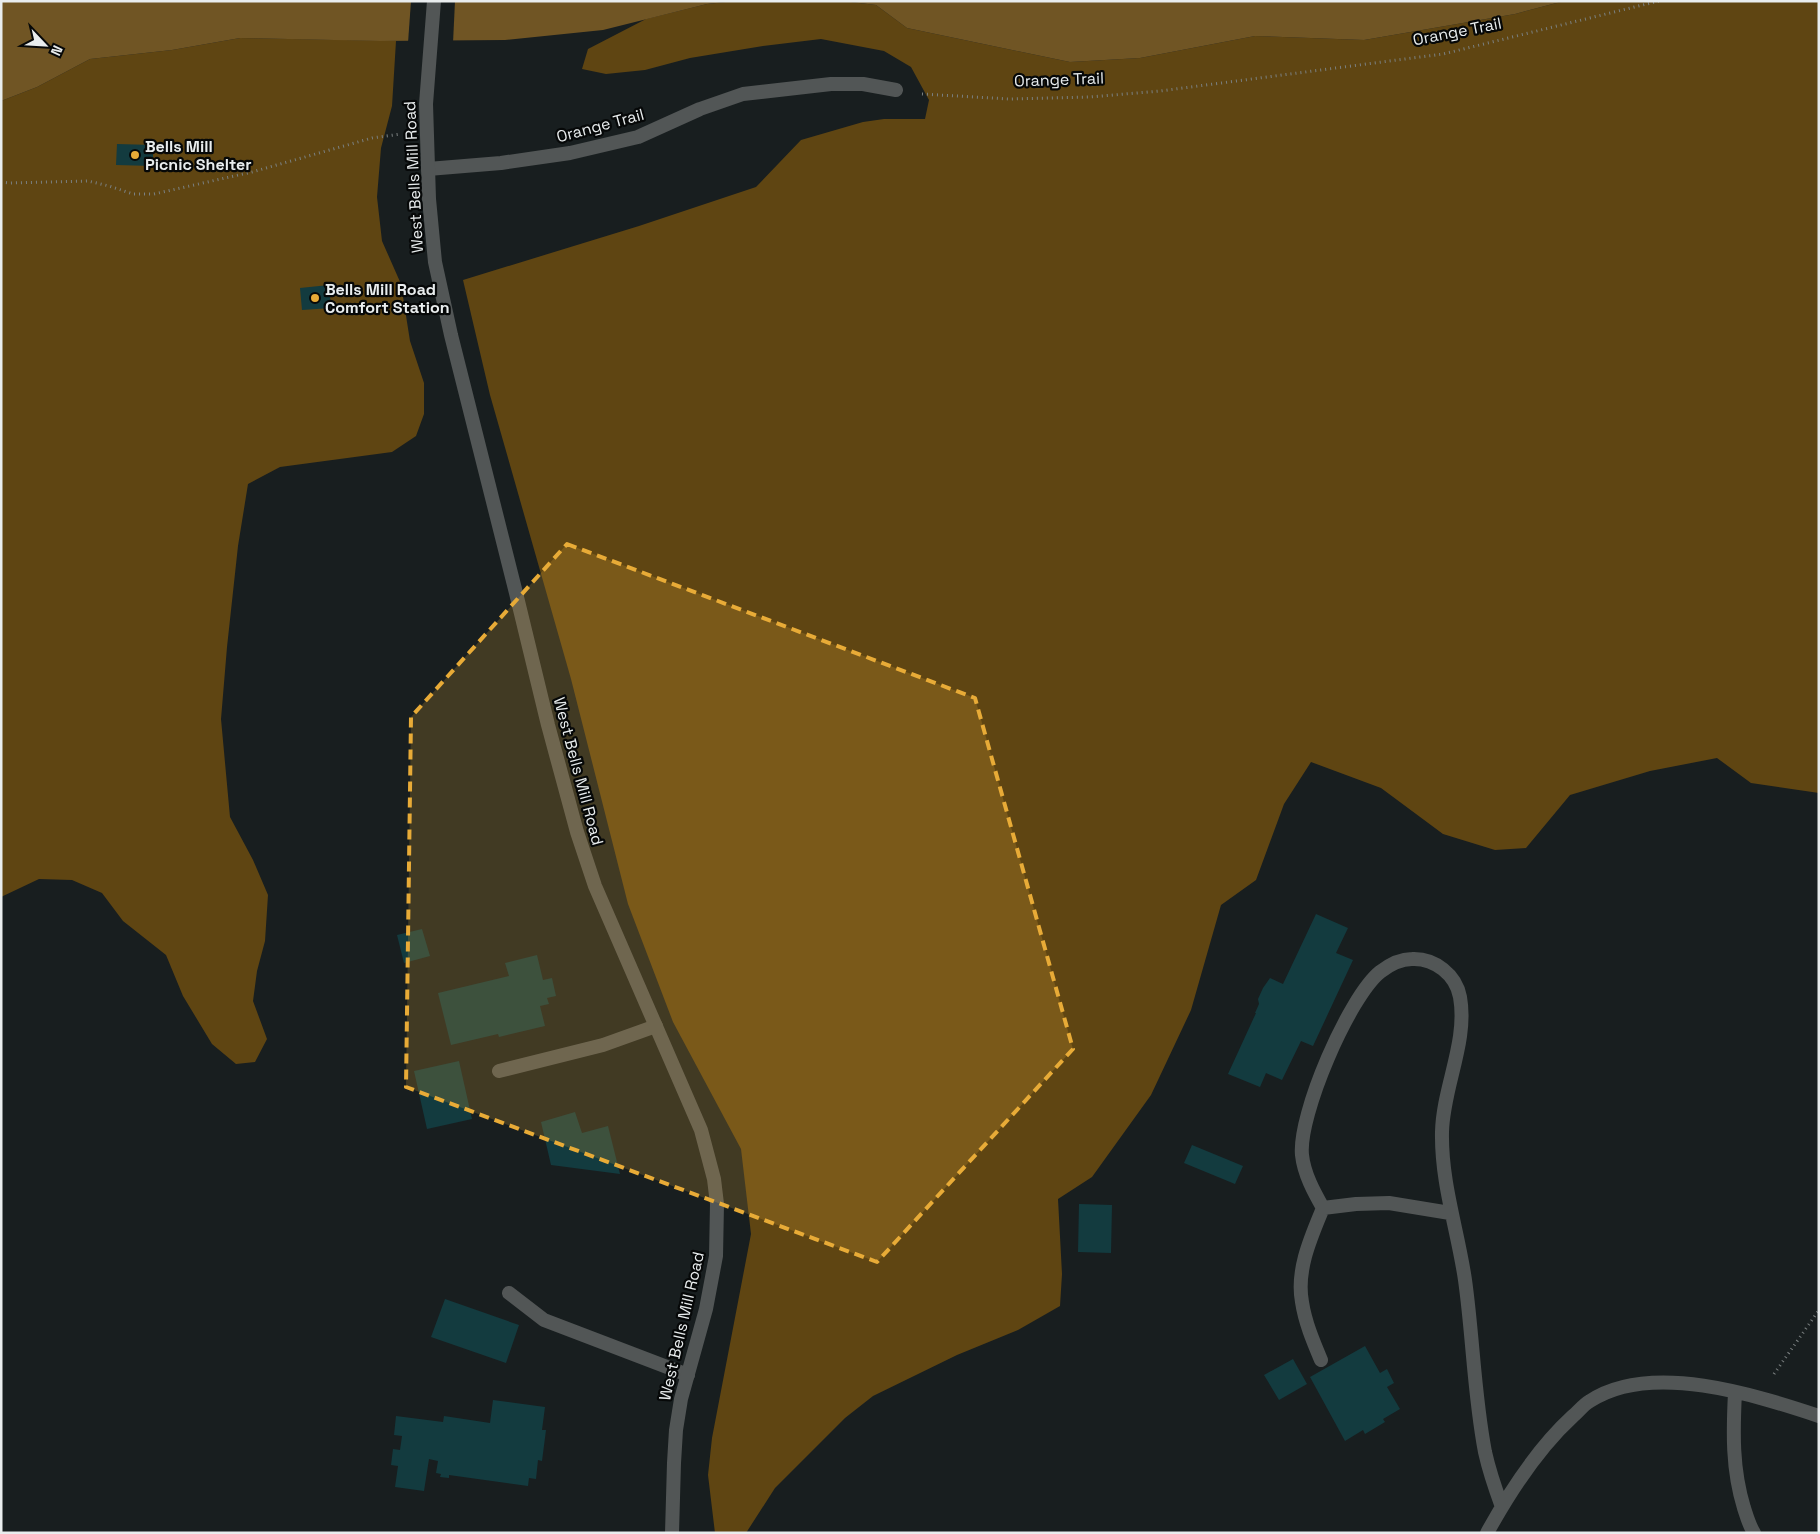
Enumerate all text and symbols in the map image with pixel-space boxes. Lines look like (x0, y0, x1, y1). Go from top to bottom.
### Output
street label: Orange Trail (1411, 13, 1503, 50)
north arrow (20, 20, 70, 70)
text: N (47, 42, 67, 59)
street label: Orange Trail (1014, 67, 1104, 92)
street label: West Bells Mill Road (399, 100, 428, 254)
street label: Orange Trail (554, 104, 646, 147)
place label: Bells Mill Picnic Shelter (145, 136, 251, 175)
marker: Bells Mill Picnic Shelter (129, 149, 141, 161)
place label: Bells Mill Road Comfort Station (325, 279, 450, 318)
marker: Bells Mill Road Comfort Station (309, 292, 321, 304)
street label: West Bells Mill Road (549, 695, 608, 847)
street label: West Bells Mill Road (654, 1250, 709, 1403)

